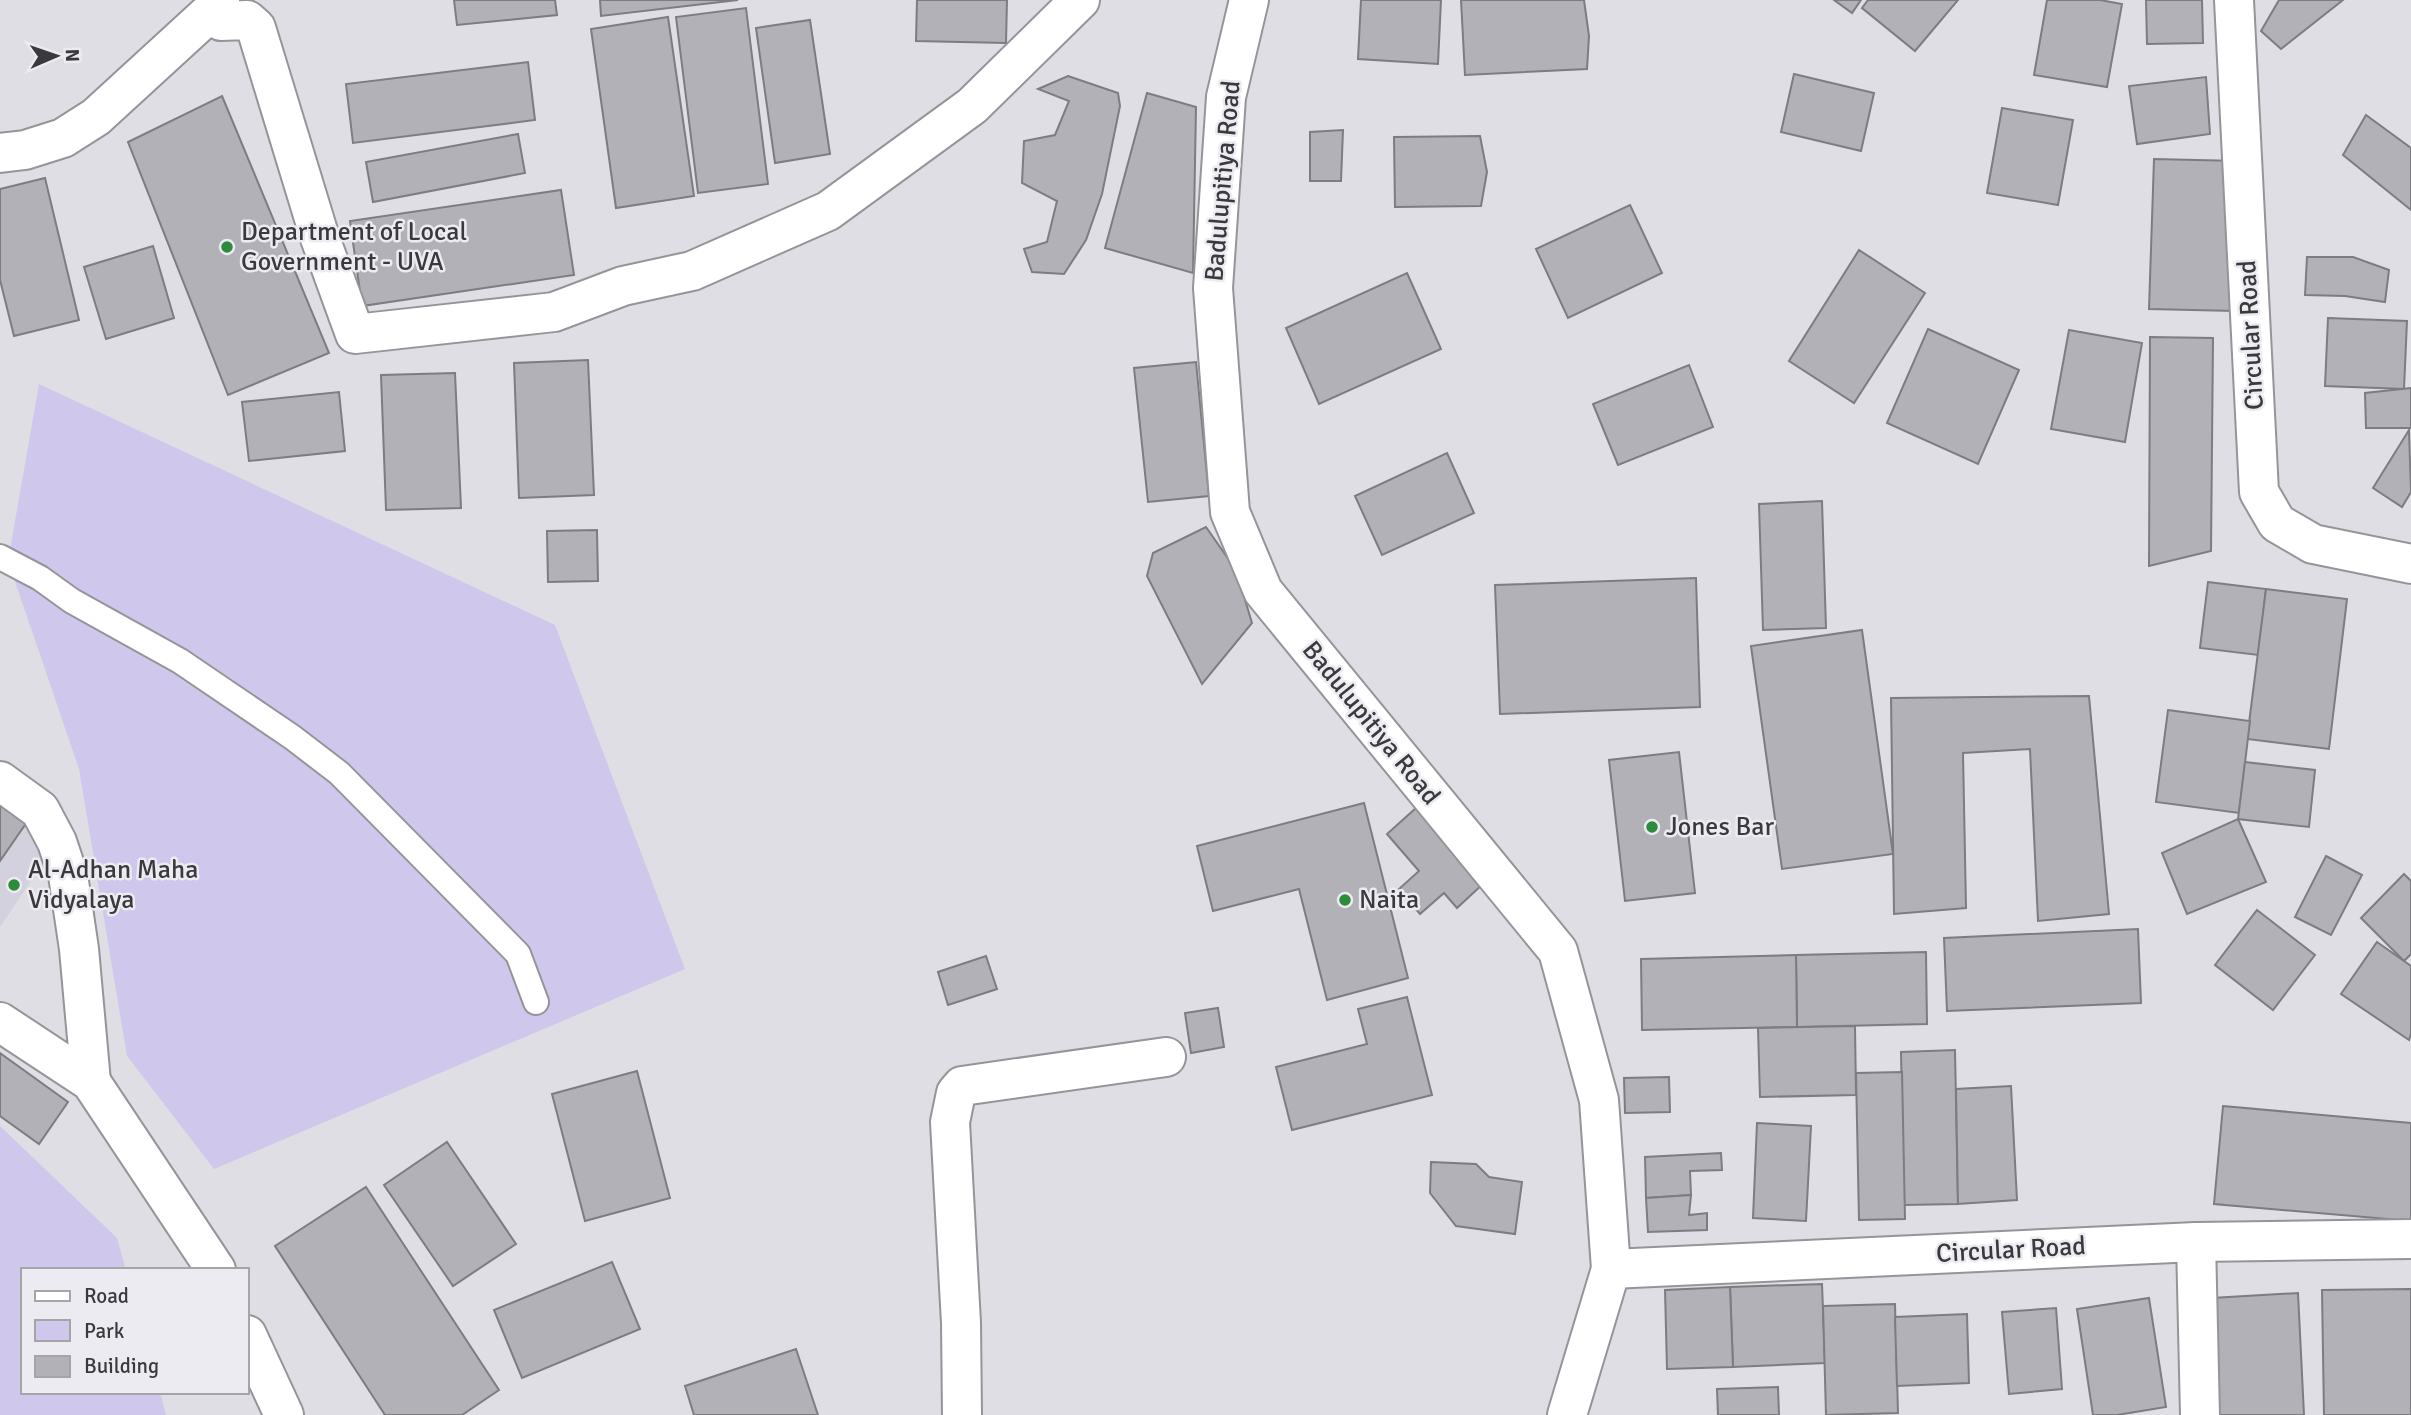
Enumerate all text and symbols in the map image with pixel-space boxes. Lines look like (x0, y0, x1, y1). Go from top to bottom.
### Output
north arrow (21, 21, 91, 91)
text: N (60, 48, 84, 62)
street label: Badulupitiya Road (1198, 79, 1248, 283)
place label: Department of Local Government - UVA (241, 216, 467, 278)
marker: Department of Local Government - UVA (219, 239, 235, 255)
street label: Circular Road (2231, 259, 2271, 411)
street label: Badulupitiya Road (1295, 635, 1447, 811)
place label: Jones Bar (1666, 811, 1774, 843)
marker: Jones Bar (1644, 819, 1660, 835)
place label: Al-Adhan Maha Vidyalaya (28, 854, 198, 916)
marker: Al-Adhan Maha Vidyalaya (6, 877, 22, 893)
place label: Naita (1359, 884, 1419, 916)
marker: Naita (1337, 892, 1353, 908)
street label: Circular Road (1935, 1230, 2087, 1270)
legend (21, 1268, 248, 1394)
text: Road (84, 1283, 129, 1309)
text: Park (84, 1318, 125, 1344)
text: Building (84, 1353, 159, 1379)

